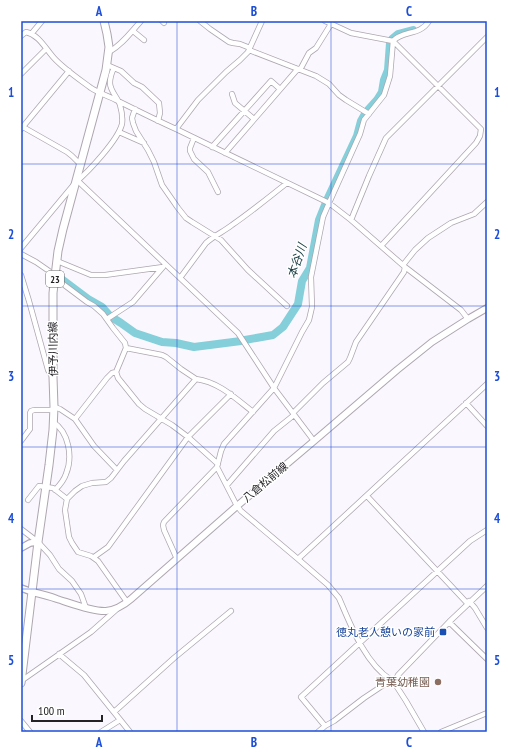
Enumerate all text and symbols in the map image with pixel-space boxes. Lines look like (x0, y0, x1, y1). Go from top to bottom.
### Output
text: A (95, 3, 103, 20)
text: B (251, 3, 257, 20)
text: C (406, 3, 412, 20)
text: 1 (8, 84, 14, 101)
text: 1 (494, 84, 500, 101)
text: 2 (8, 226, 14, 243)
text: 2 (494, 226, 500, 243)
water label: 本谷川 (284, 239, 310, 280)
road number: 23 (46, 271, 64, 287)
street label: 伊予川内線 (46, 321, 60, 377)
text: 3 (8, 368, 14, 385)
text: 3 (494, 368, 500, 385)
street label: 八倉松前線 (239, 459, 291, 505)
text: 4 (8, 510, 15, 527)
text: 4 (494, 510, 501, 527)
place label: 徳丸老人憩いの家前 (336, 625, 435, 639)
marker: 徳丸老人憩いの家前 (438, 627, 448, 637)
text: 5 (8, 652, 14, 669)
text: 5 (494, 652, 500, 669)
place label: 青葉幼稚園 (375, 675, 430, 689)
marker: 青葉幼稚園 (433, 677, 443, 687)
scale bar (32, 697, 102, 723)
text: 100 m (38, 703, 65, 718)
text: A (95, 734, 103, 751)
text: B (251, 734, 257, 751)
text: C (406, 734, 412, 751)

